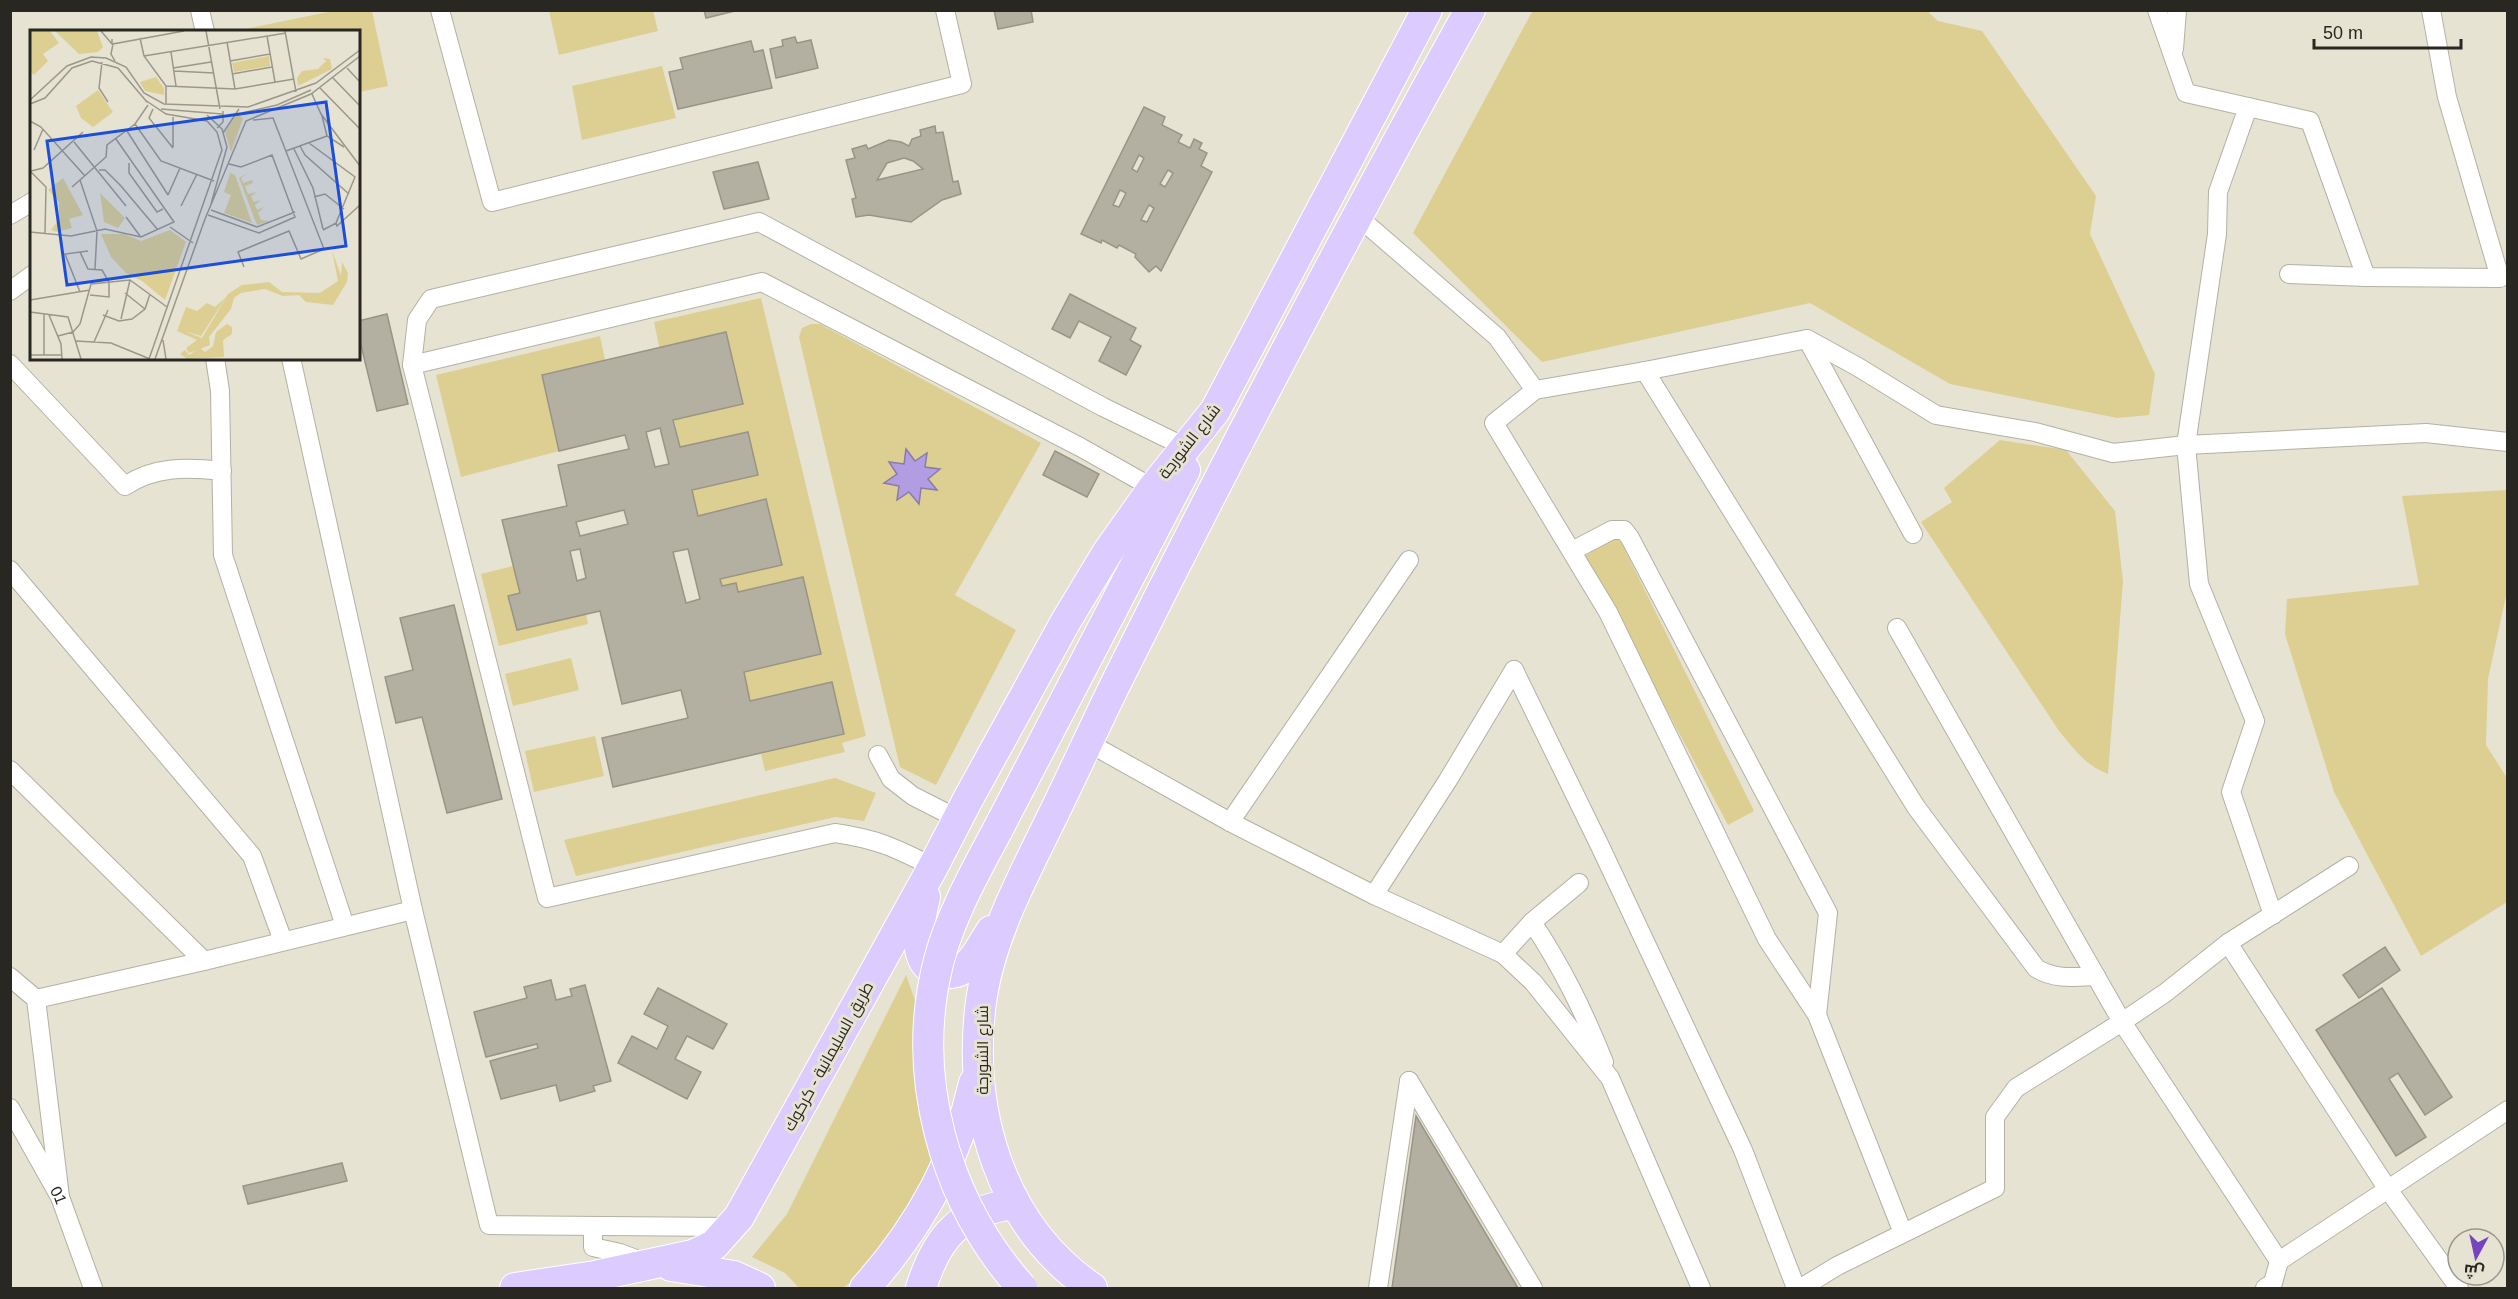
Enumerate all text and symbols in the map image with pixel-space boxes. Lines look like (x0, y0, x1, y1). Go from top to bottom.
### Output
scale bar (2314, 12, 2461, 50)
text: 50 m (2323, 23, 2363, 43)
inset map (30, 30, 360, 360)
street label: شارع الشورجة (1155, 401, 1226, 484)
street label: طريق السليمانية - كركوك (780, 979, 878, 1135)
street label: شارع الشورجة (974, 1005, 994, 1095)
street label: 01 (47, 1184, 70, 1207)
north arrow (2446, 1227, 2506, 1287)
text: ش (2463, 1261, 2485, 1281)

